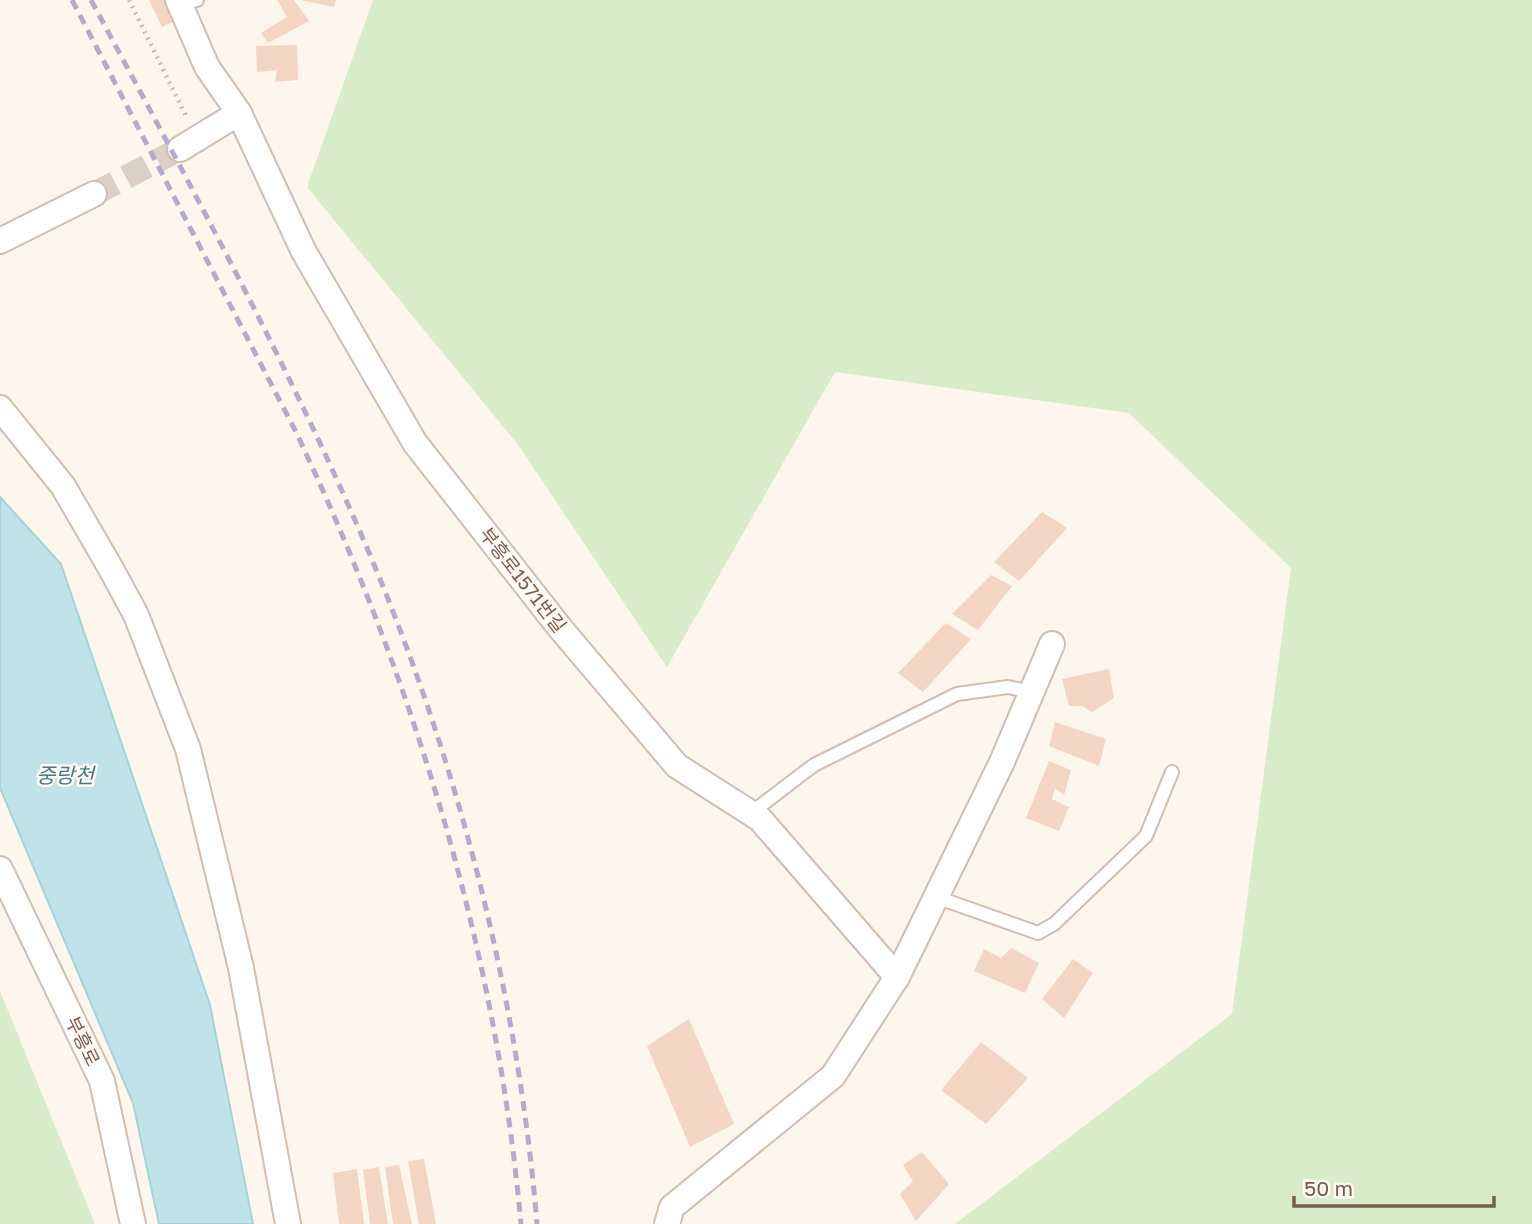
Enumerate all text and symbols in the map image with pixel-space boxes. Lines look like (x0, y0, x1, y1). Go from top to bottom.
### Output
street label: 부흥로1571번길 (475, 523, 572, 637)
water label: 중랑천 (36, 762, 97, 788)
street label: 부흥로 (62, 1012, 105, 1069)
scale bar (1294, 1164, 1494, 1208)
text: 50 m (1304, 1175, 1353, 1201)

